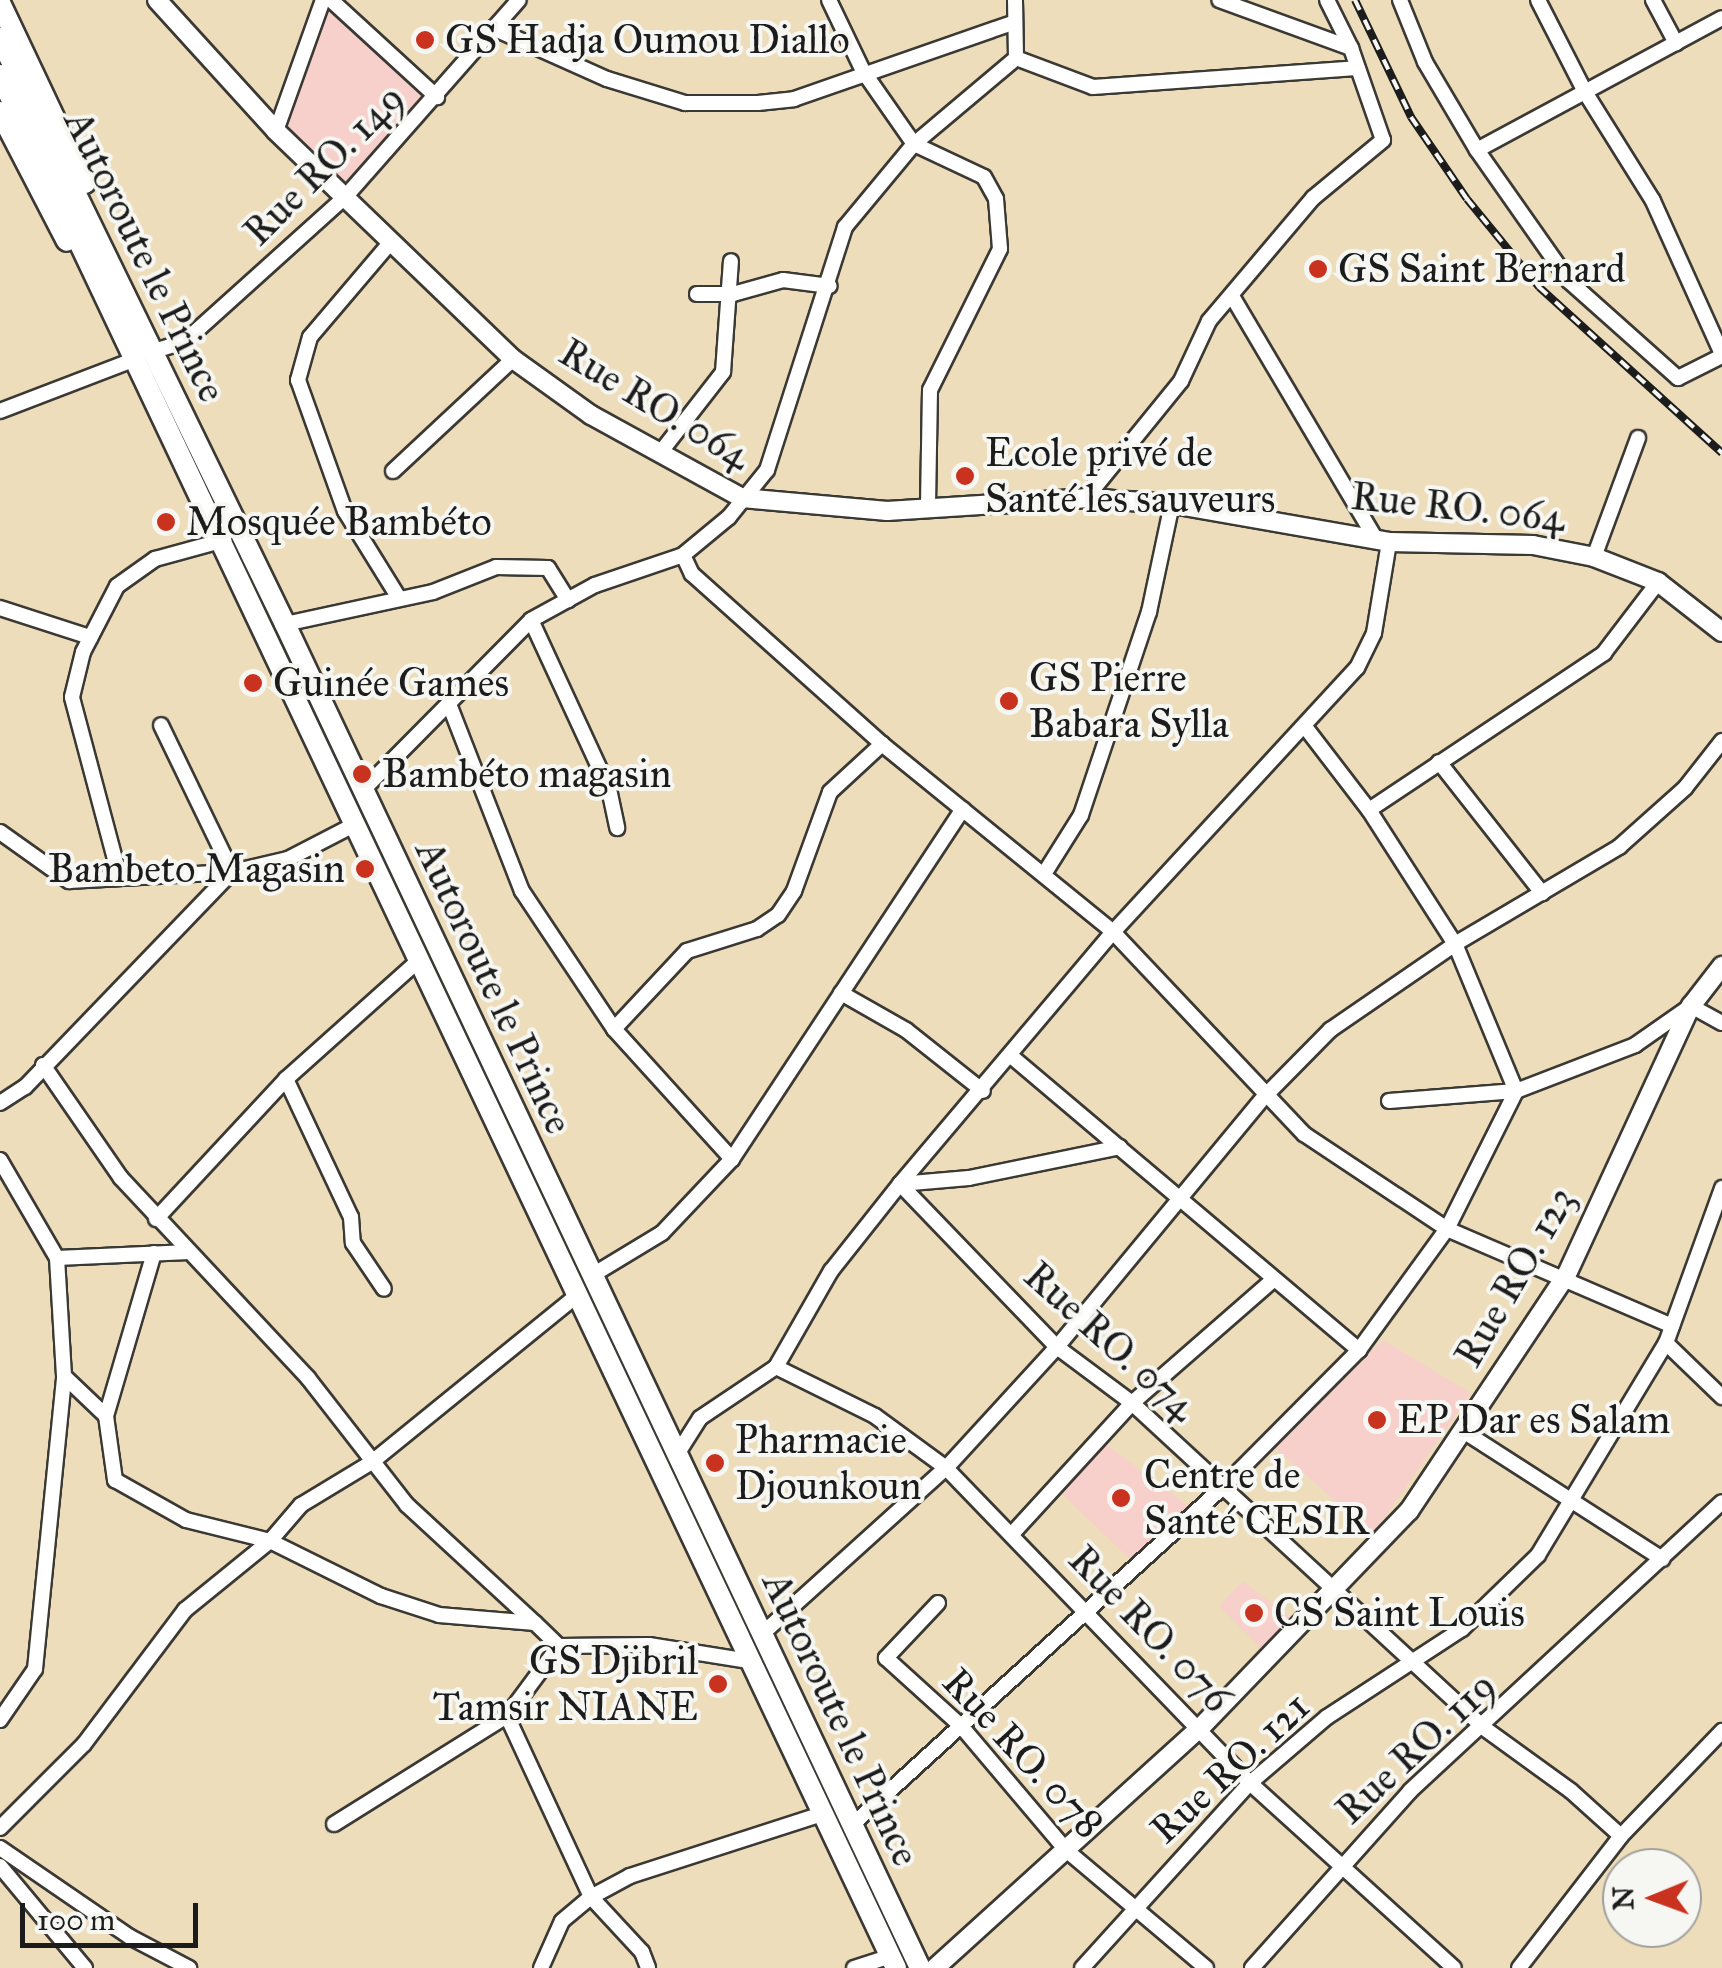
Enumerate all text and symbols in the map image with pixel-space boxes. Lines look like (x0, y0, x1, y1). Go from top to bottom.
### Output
place label: GS Hadja Oumou Diallo (445, 16, 850, 64)
marker: GS Hadja Oumou Diallo (414, 29, 436, 51)
street label: Rue RO. 149 (234, 75, 414, 255)
street label: Autoroute le Prince (54, 103, 236, 409)
place label: GS Saint Bernard (1338, 245, 1626, 293)
marker: GS Saint Bernard (1307, 258, 1329, 280)
street label: Rue RO. 064 (551, 328, 759, 480)
place label: Ecole privé de Santé les sauveurs (985, 429, 1275, 523)
marker: Ecole privé de Santé les sauveurs (954, 465, 976, 487)
street label: Rue RO. 064 (1349, 472, 1567, 542)
place label: Mosquée Bambéto (186, 498, 492, 546)
marker: Mosquée Bambéto (155, 511, 177, 533)
place label: GS Pierre Babara Sylla (1029, 654, 1229, 748)
place label: Guinée Games (273, 659, 509, 707)
marker: Guinée Games (242, 672, 264, 694)
marker: GS Pierre Babara Sylla (998, 690, 1020, 712)
place label: Bambéto magasin (382, 750, 671, 798)
marker: Bambéto magasin (351, 763, 373, 785)
street label: Autoroute le Prince (405, 833, 583, 1141)
place label: Bambeto Magasin (48, 845, 345, 893)
marker: Bambeto Magasin (354, 858, 376, 880)
street label: Rue RO. 123 (1444, 1178, 1586, 1376)
street label: Rue RO. 074 (1014, 1251, 1206, 1431)
place label: EP Dar es Salam (1397, 1396, 1670, 1444)
marker: EP Dar es Salam (1366, 1409, 1388, 1431)
place label: Pharmacie Djounkoun (735, 1416, 921, 1510)
place label: Centre de Santé CESIR (1144, 1451, 1369, 1545)
marker: Pharmacie Djounkoun (704, 1452, 726, 1474)
marker: Centre de Santé CESIR (1108, 1485, 1134, 1511)
street label: Rue RO. 076 (1059, 1536, 1241, 1722)
street label: Autoroute le Prince (752, 1565, 930, 1873)
place label: CS Saint Louis (1274, 1589, 1525, 1637)
marker: CS Saint Louis (1243, 1602, 1265, 1624)
place label: GS Djibril Tamsir NIANE (433, 1637, 698, 1731)
street label: Rue RO. 078 (932, 1658, 1114, 1848)
street label: Rue RO. 119 (1326, 1662, 1506, 1834)
marker: GS Djibril Tamsir NIANE (707, 1673, 729, 1695)
street label: Rue RO. 121 (1141, 1682, 1319, 1854)
north arrow (1602, 1848, 1702, 1948)
scale bar (25, 1883, 202, 1945)
text: N (1606, 1886, 1641, 1911)
text: 100 m (37, 1902, 115, 1938)

